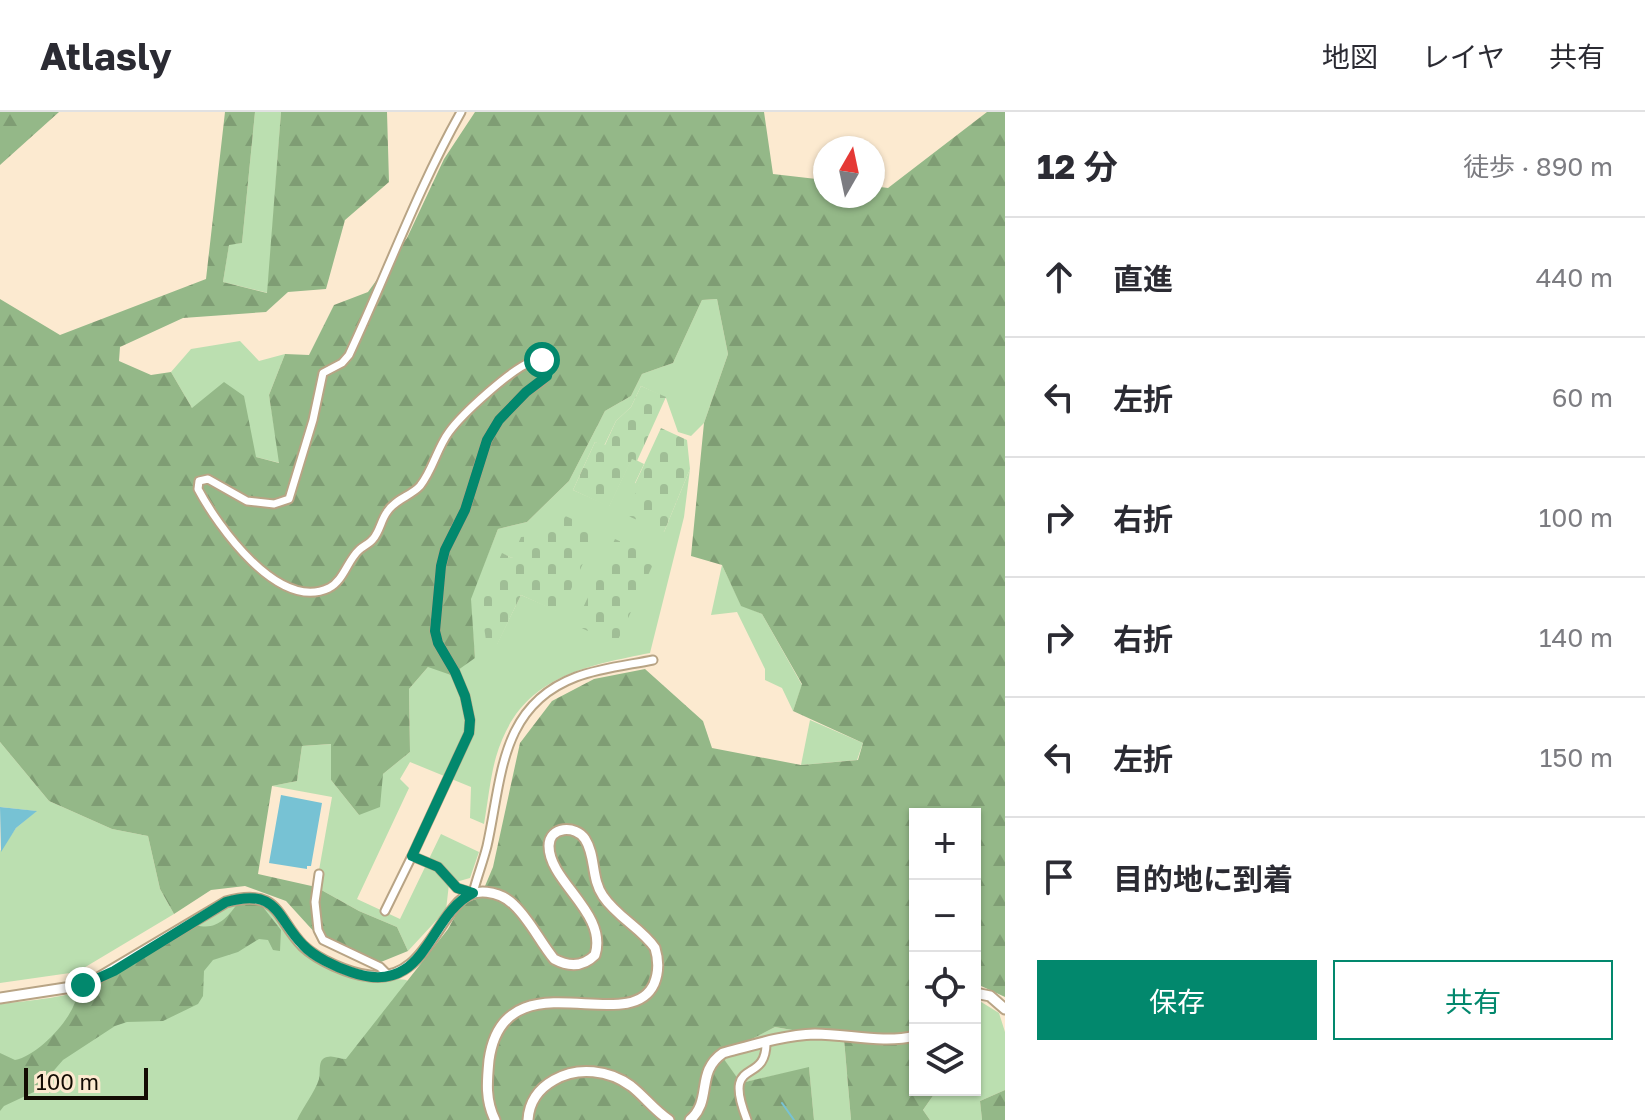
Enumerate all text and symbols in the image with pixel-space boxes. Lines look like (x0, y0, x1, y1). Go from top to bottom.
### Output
text: Atlasly (40, 33, 172, 78)
text: 地図 (1322, 40, 1378, 73)
text: レイヤ (1422, 40, 1505, 73)
text: 共有 (1549, 40, 1605, 73)
north arrow (813, 136, 885, 208)
text: 12 分 (1037, 146, 1118, 186)
text: 徒歩 · 890 m (1463, 151, 1613, 182)
icon: ahead (1037, 255, 1081, 299)
text: 直進 (1113, 261, 1173, 297)
text: 440 m (1536, 262, 1613, 293)
route start (524, 342, 560, 378)
icon: left (1037, 375, 1081, 419)
text: 左折 (1113, 381, 1173, 417)
text: 60 m (1552, 382, 1613, 413)
icon: right (1037, 495, 1081, 539)
text: 右折 (1113, 501, 1173, 537)
text: 100 m (1539, 502, 1613, 533)
icon: right (1037, 615, 1081, 659)
text: 右折 (1113, 621, 1173, 657)
text: 140 m (1539, 622, 1613, 653)
icon: left (1037, 735, 1081, 779)
text: 左折 (1113, 741, 1173, 777)
text: 150 m (1540, 742, 1613, 773)
map controls (909, 808, 981, 1096)
button: + (909, 808, 981, 880)
icon: arrive (1037, 855, 1081, 899)
text: 目的地に到着 (1113, 861, 1293, 897)
button: − (909, 880, 981, 952)
button: locate (909, 952, 981, 1024)
button: 保存 (1037, 960, 1317, 1040)
button: 共有 (1333, 960, 1613, 1040)
route end (65, 967, 101, 1003)
button: layers (909, 1024, 981, 1096)
scale bar (24, 1064, 148, 1100)
text: 100 m (36, 1068, 99, 1095)

